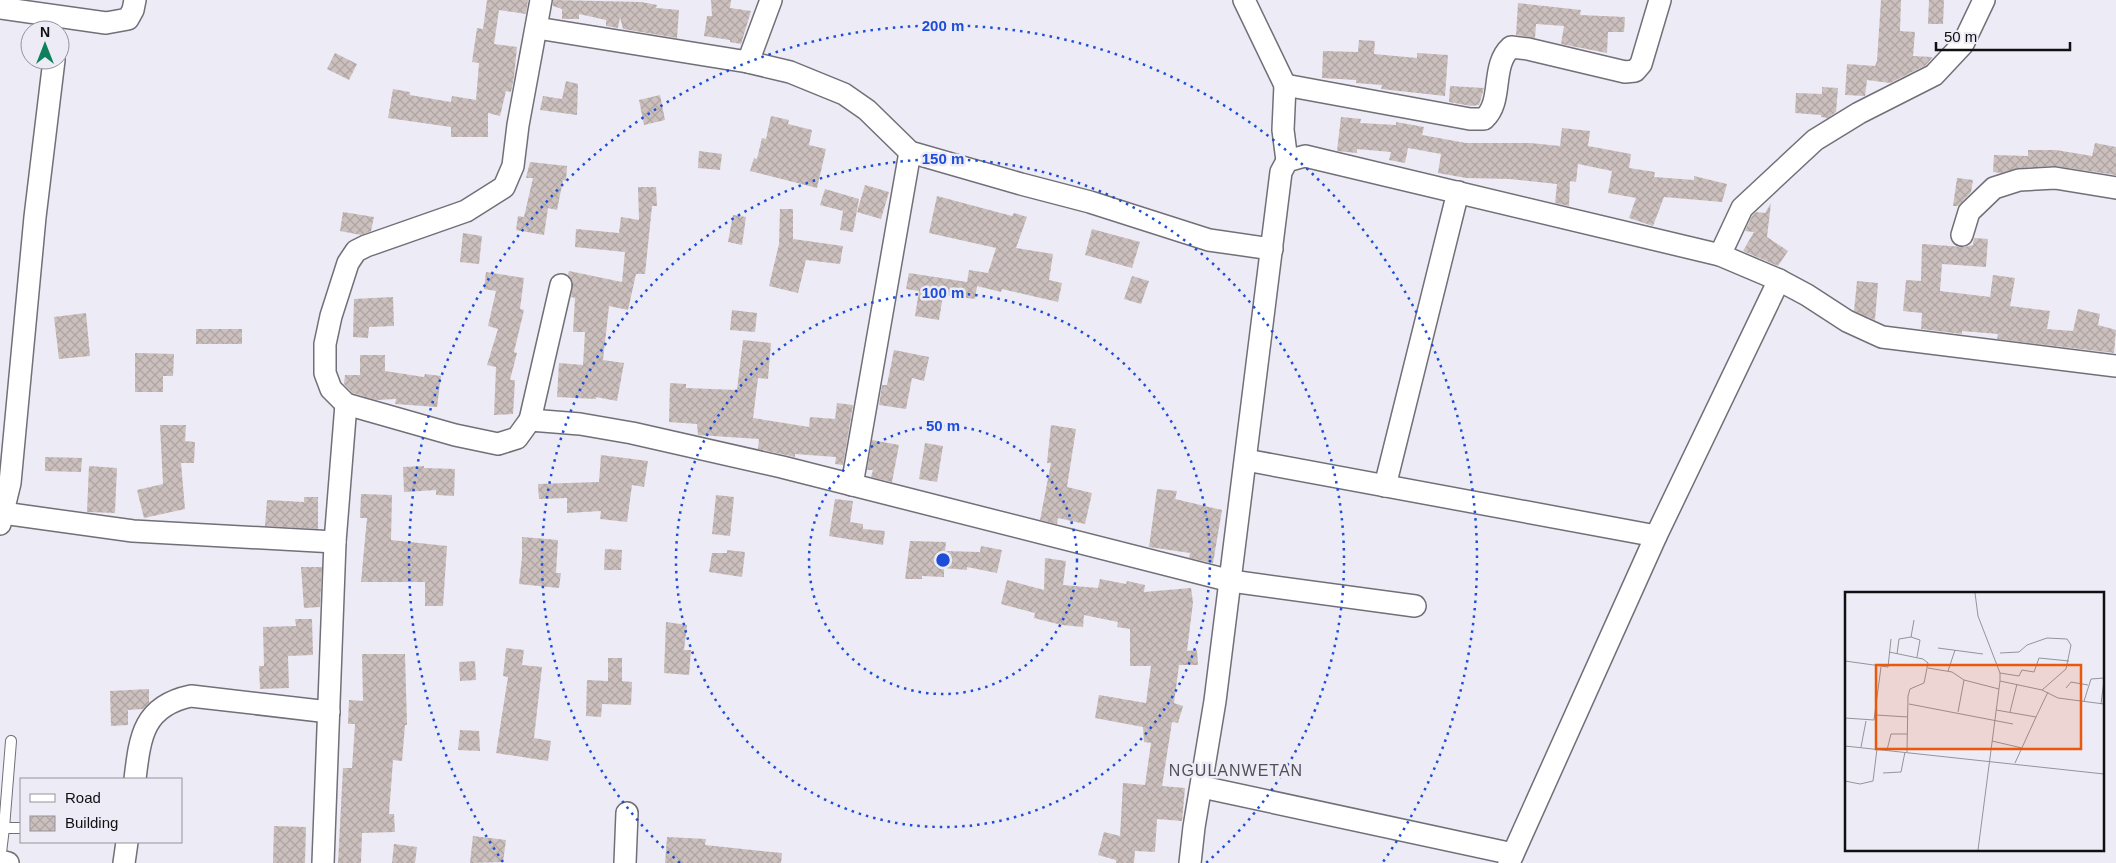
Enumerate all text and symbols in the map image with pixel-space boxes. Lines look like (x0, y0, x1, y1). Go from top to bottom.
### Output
text: 200 m (922, 17, 964, 34)
north arrow (20, 20, 70, 70)
scale bar (1936, 20, 2070, 52)
text: N (40, 24, 50, 40)
text: 50 m (1944, 28, 1977, 45)
text: 150 m (922, 150, 964, 167)
text: 100 m (922, 284, 964, 301)
text: 50 m (926, 417, 960, 434)
centre of rings (934, 551, 952, 569)
inset map (1845, 592, 2104, 850)
district label: NGULANWETAN (1169, 762, 1303, 779)
legend (20, 778, 182, 843)
text: Road (65, 789, 101, 806)
text: Building (65, 814, 118, 831)

